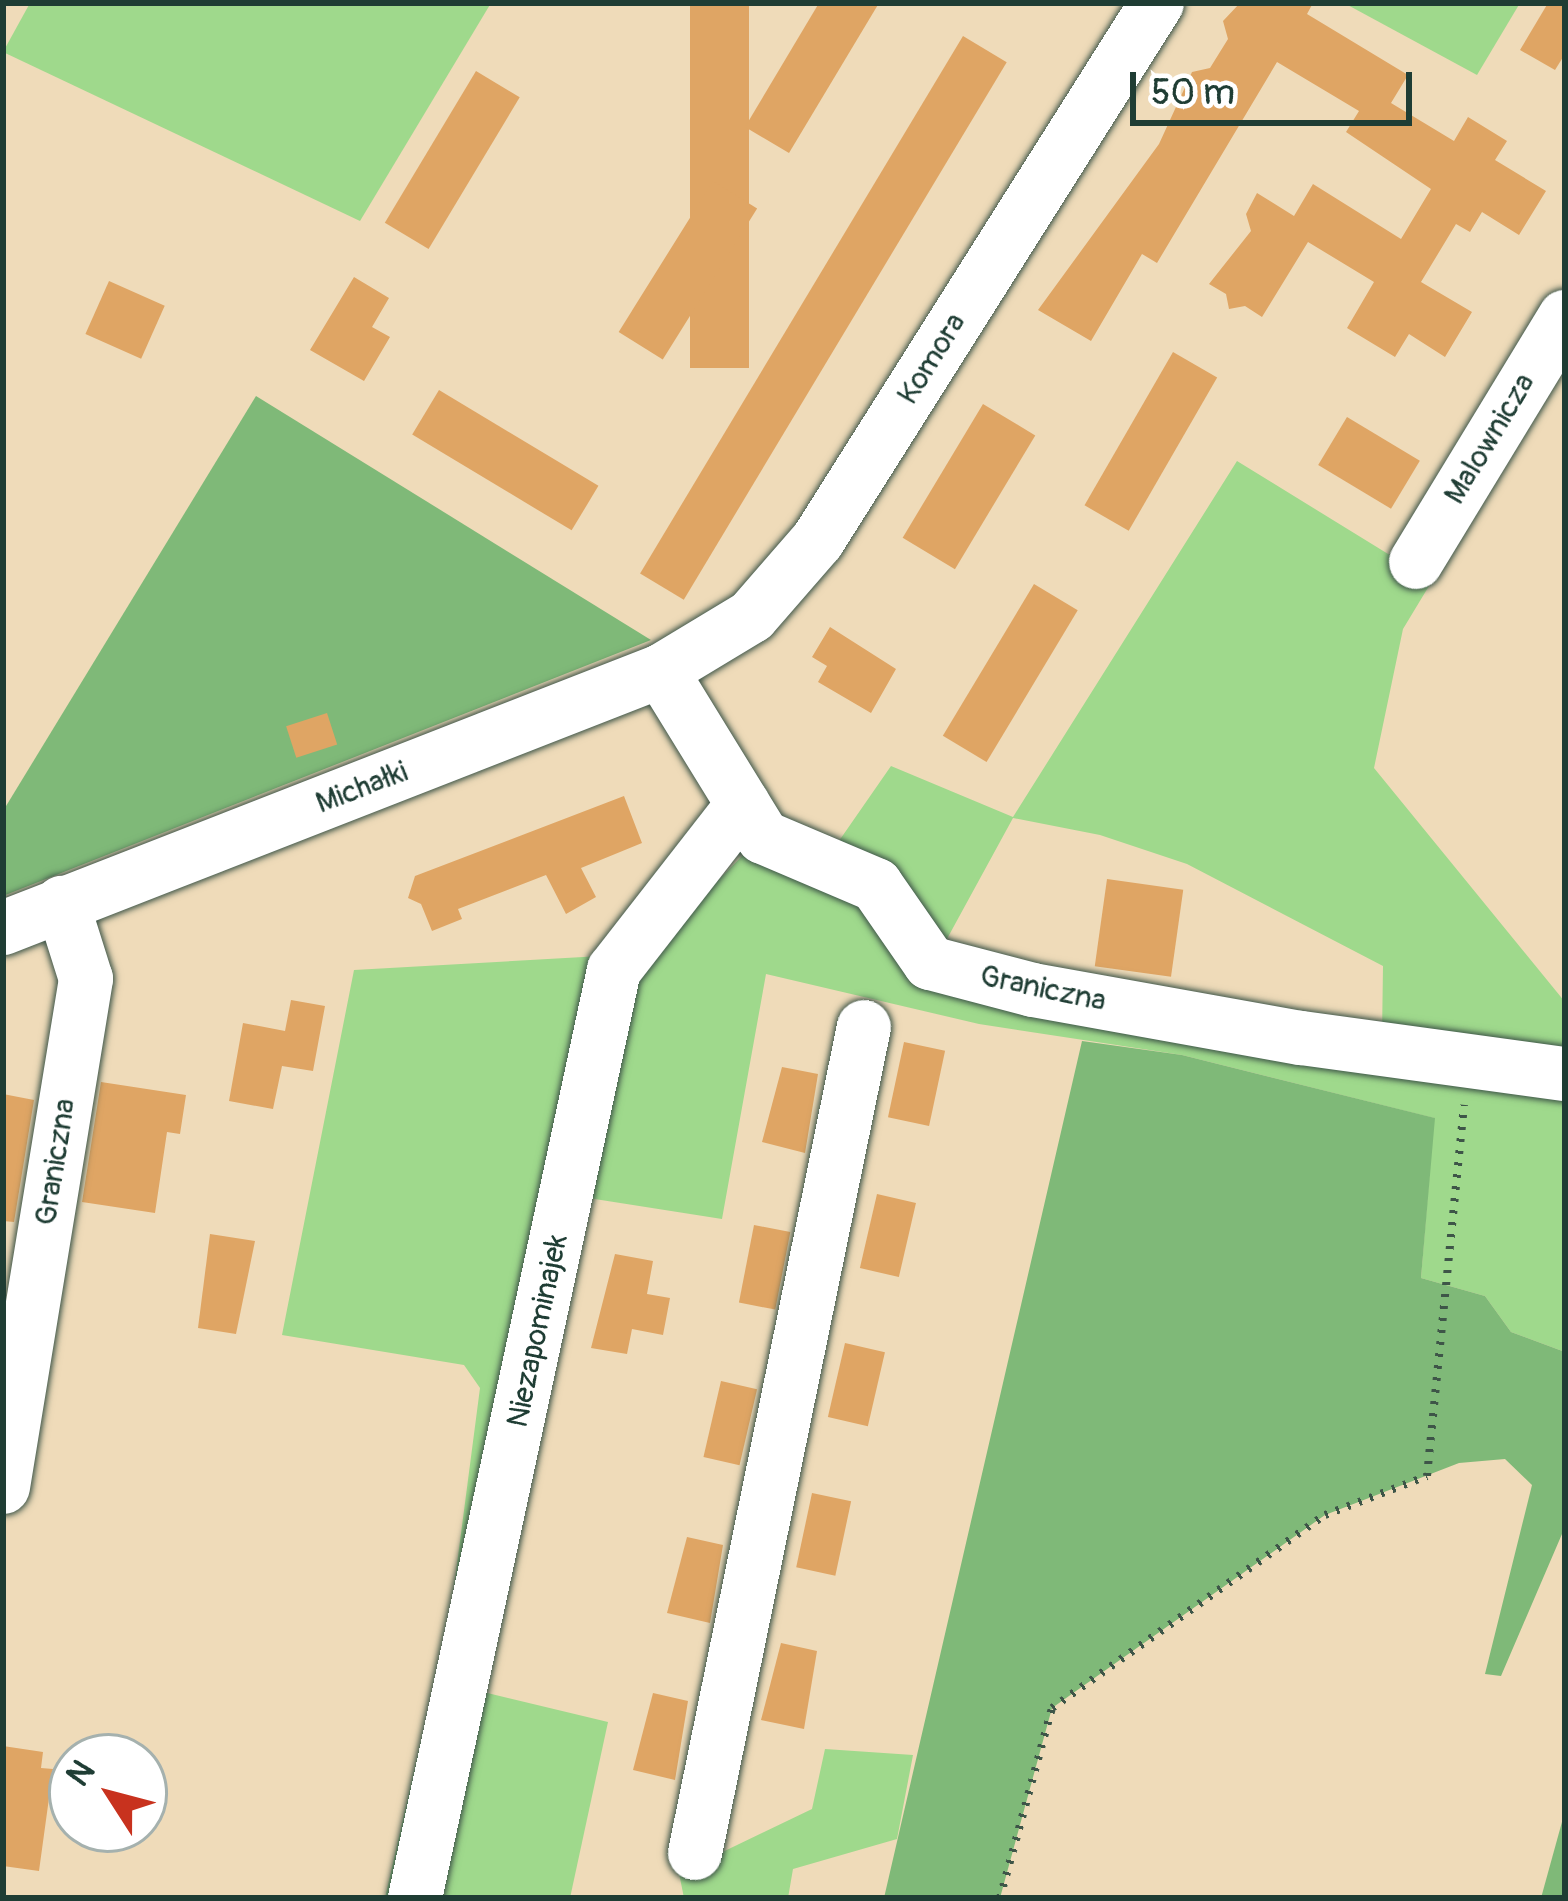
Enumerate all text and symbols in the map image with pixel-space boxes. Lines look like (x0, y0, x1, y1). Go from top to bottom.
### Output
scale bar (1136, 48, 1418, 122)
text: 50 m (1151, 70, 1235, 115)
street label: Komora (890, 307, 974, 411)
street label: Malownicza (1437, 367, 1543, 511)
street label: Michałki (311, 754, 413, 822)
street label: Graniczna (977, 958, 1109, 1020)
street label: Graniczna (28, 1096, 84, 1228)
street label: Niezapominajek (500, 1231, 576, 1431)
north arrow (48, 1733, 168, 1853)
text: N (58, 1752, 104, 1794)

